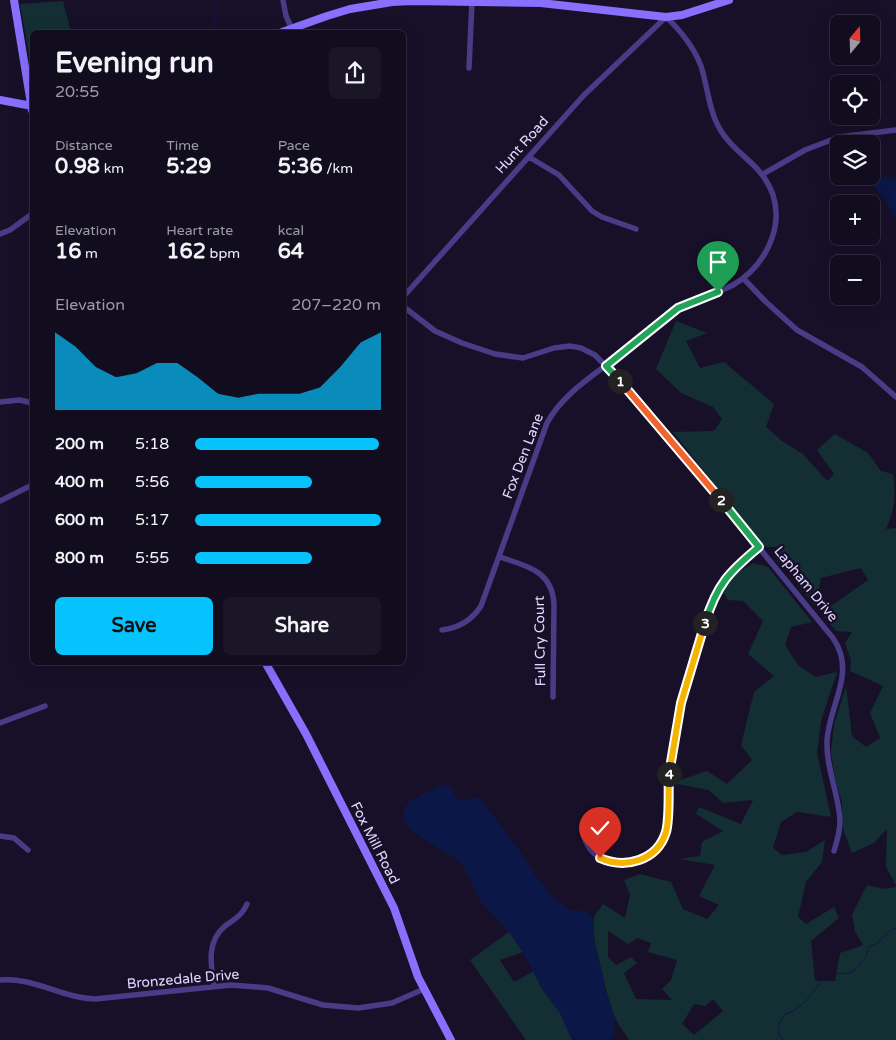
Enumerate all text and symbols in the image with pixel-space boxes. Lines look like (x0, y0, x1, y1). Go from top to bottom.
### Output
north arrow (830, 15, 880, 65)
map controls (830, 15, 880, 305)
text: Evening run (55, 46, 214, 80)
button: share (329, 47, 381, 99)
button: locate (830, 75, 880, 125)
text: 20:55 (55, 82, 99, 102)
street label: Hunt Road (492, 113, 552, 177)
button: layers (830, 135, 880, 185)
text: Distance (55, 137, 113, 154)
text: Time (166, 137, 199, 154)
text: Pace (278, 137, 310, 154)
text: 0.98 (55, 154, 100, 179)
text: 5:29 (166, 154, 211, 179)
text: 5:36 (278, 154, 323, 179)
text: km (100, 160, 124, 177)
text: /km (323, 160, 353, 177)
button: + (830, 195, 880, 245)
text: Elevation (55, 222, 116, 239)
text: Heart rate (166, 222, 233, 239)
text: kcal (278, 222, 304, 239)
text: 16 (55, 239, 81, 264)
text: 162 (166, 239, 206, 264)
text: 64 (278, 239, 304, 264)
pin (697, 241, 739, 292)
text: m (81, 245, 98, 262)
text: bpm (206, 245, 240, 262)
icon: arrive (704, 248, 732, 276)
button: − (830, 255, 880, 305)
text: Elevation (55, 295, 125, 315)
text: 207–220 m (291, 295, 381, 315)
pin: 1 (608, 368, 632, 394)
text: 1 (616, 373, 625, 390)
street label: Fox Den Lane (499, 411, 547, 501)
text: 200 m (55, 434, 104, 454)
text: 5:18 (135, 434, 169, 454)
text: 400 m (55, 472, 104, 492)
text: 5:56 (135, 472, 169, 492)
pin: 2 (708, 488, 734, 512)
text: 2 (717, 492, 726, 509)
text: 600 m (55, 510, 104, 530)
text: 5:17 (135, 510, 169, 530)
street label: Lapham Drive (770, 543, 842, 625)
text: 800 m (55, 548, 104, 568)
text: 5:55 (135, 548, 169, 568)
street label: Full Cry Court (531, 595, 549, 686)
button: Save (55, 597, 213, 655)
button: Share (223, 597, 381, 655)
pin: 3 (692, 610, 718, 636)
text: 3 (701, 615, 710, 632)
pin: 4 (656, 762, 682, 786)
text: 4 (665, 766, 674, 783)
street label: Fox Mill Road (347, 799, 403, 887)
pin (579, 807, 621, 858)
icon: check (586, 814, 614, 842)
street label: Bronzedale Drive (126, 966, 240, 992)

